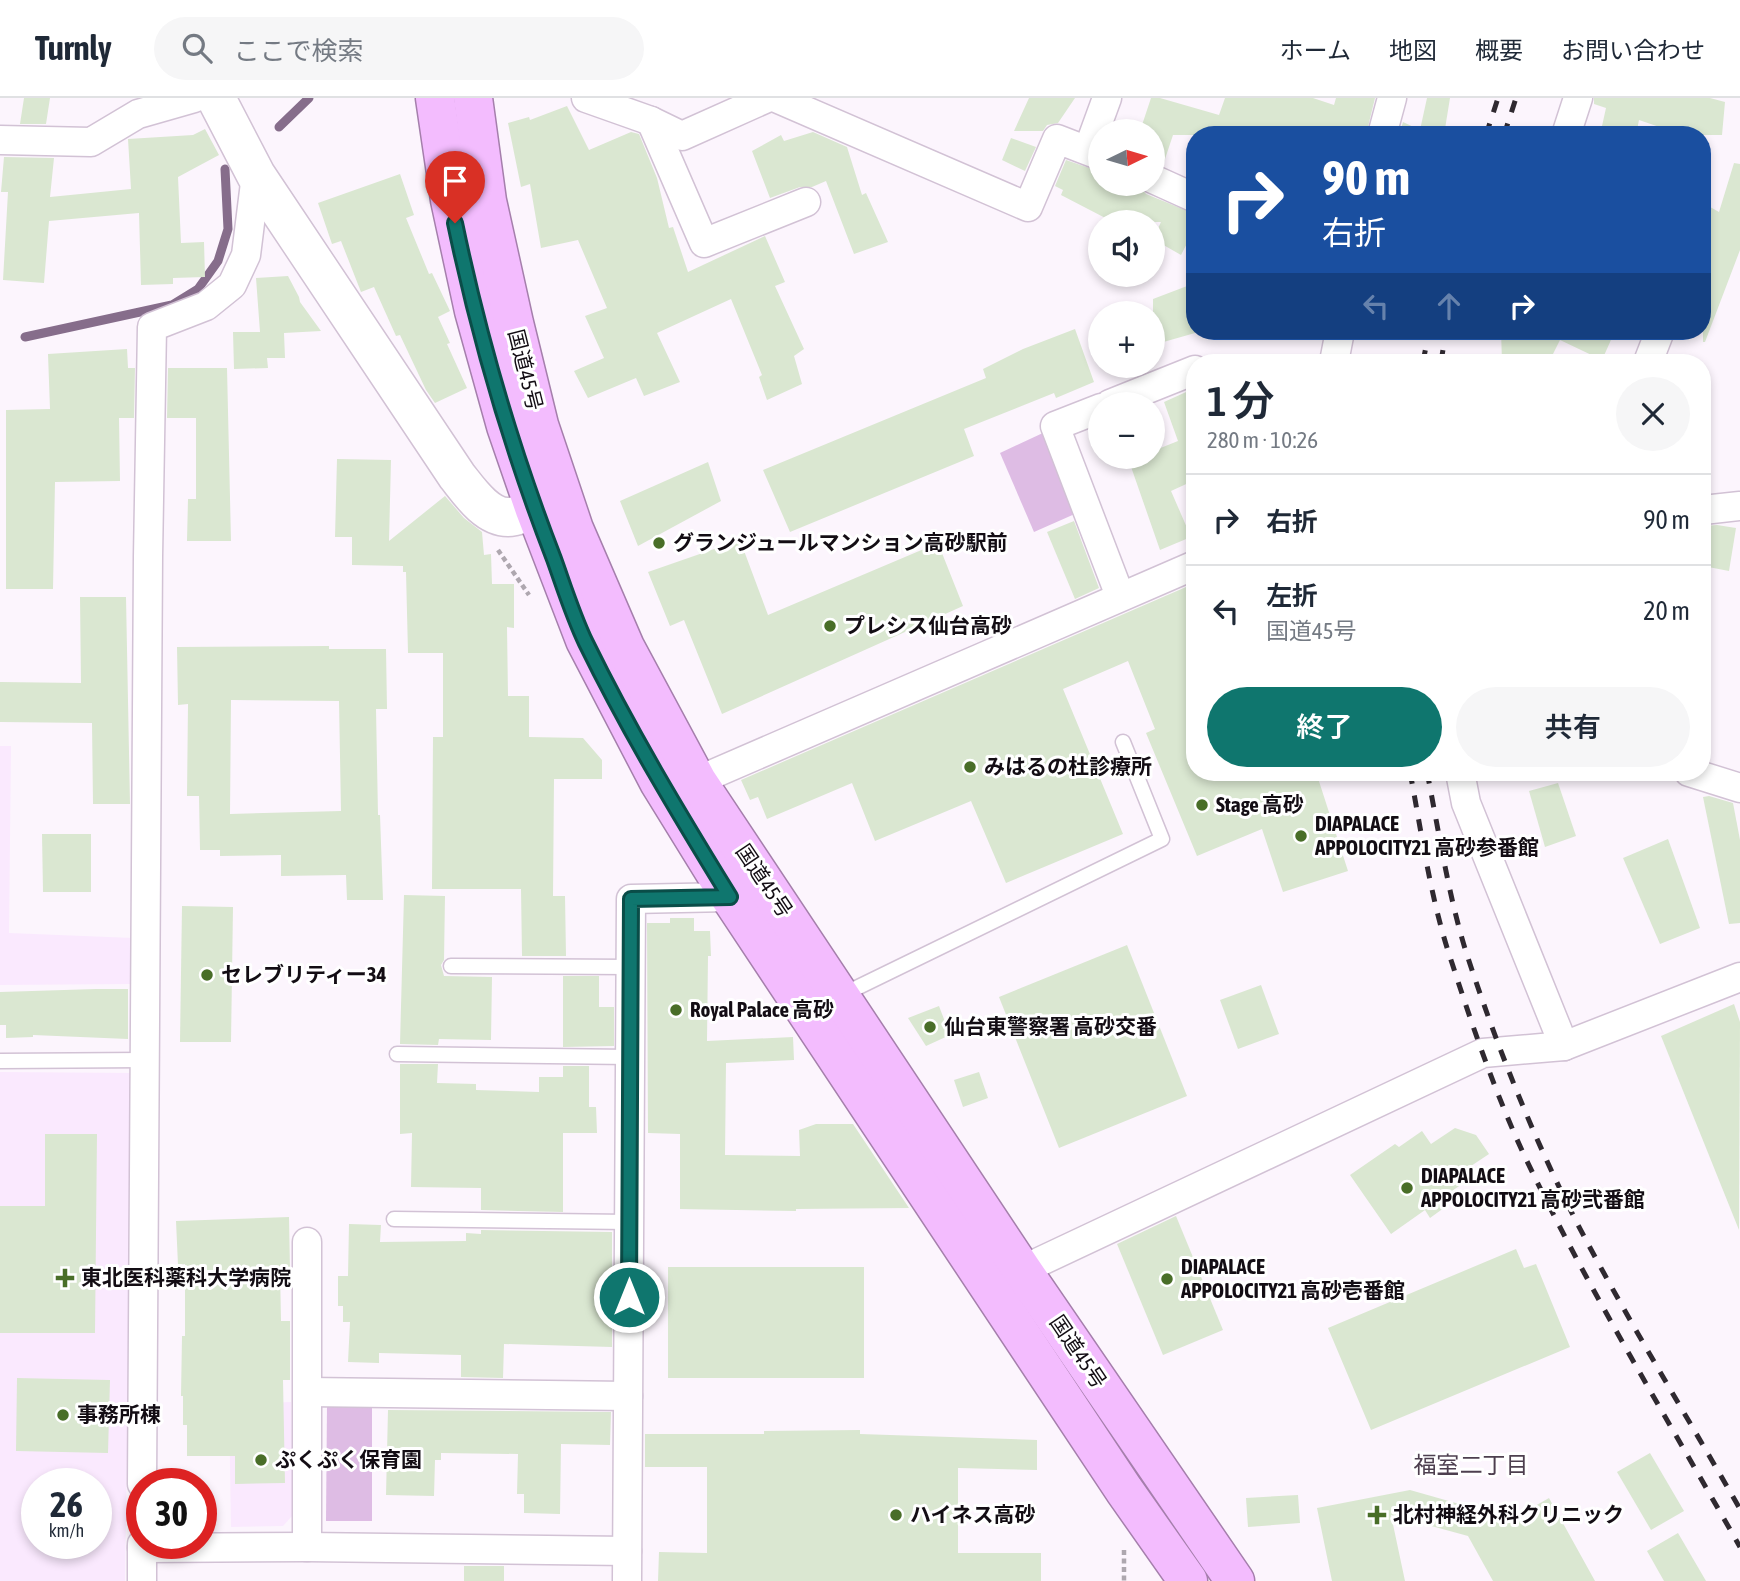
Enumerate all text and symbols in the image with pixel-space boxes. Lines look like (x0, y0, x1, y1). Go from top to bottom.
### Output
search box (154, 17, 644, 80)
text: Turnly (35, 29, 112, 67)
icon: search (178, 29, 216, 67)
text: ここで検索 (234, 36, 364, 66)
text: ホーム (1280, 37, 1351, 64)
text: 地図 (1389, 37, 1437, 64)
text: 概要 (1475, 37, 1523, 64)
text: お問い合わせ (1561, 37, 1705, 64)
north arrow (1088, 119, 1166, 196)
map controls (1088, 119, 1165, 469)
text: 90 m (1322, 149, 1410, 205)
pin (425, 151, 485, 223)
icon: right (1207, 154, 1298, 245)
icon: arrive (436, 162, 474, 200)
button: sound (1088, 210, 1165, 287)
text: 右折 (1322, 214, 1386, 251)
icon: left (1357, 287, 1395, 325)
icon: ahead (1430, 287, 1468, 325)
icon: right (1503, 287, 1541, 325)
button: + (1088, 301, 1165, 378)
street label: 国道45号 (504, 327, 548, 413)
text: 1 分 (1207, 377, 1275, 425)
button: close (1616, 377, 1690, 451)
button: − (1088, 392, 1165, 469)
text: 280 m · 10:26 (1207, 427, 1318, 453)
icon: right (1207, 501, 1245, 539)
text: 90 m (1643, 505, 1690, 535)
text: 右折 (1266, 507, 1318, 537)
place label: グランジュールマンション高砂駅前 (673, 530, 1008, 554)
marker: グランジュールマンション高砂駅前 (651, 535, 667, 551)
text: 左折 (1266, 581, 1318, 611)
icon: left (1207, 592, 1245, 630)
text: 20 m (1643, 596, 1690, 626)
place label: プレシス仙台高砂 (844, 613, 1012, 637)
marker: プレシス仙台高砂 (822, 618, 838, 634)
text: 国道45号 (1266, 618, 1357, 644)
button: 終了 (1207, 687, 1442, 767)
button: 共有 (1456, 687, 1690, 767)
place label: みはるの杜診療所 (984, 754, 1152, 778)
marker: みはるの杜診療所 (962, 759, 978, 775)
place label: Stage 高砂 (1216, 792, 1304, 816)
marker: Stage 高砂 (1194, 797, 1210, 813)
place label: DIAPALACE APPOLOCITY21 高砂参番館 (1314, 811, 1539, 859)
marker: DIAPALACE APPOLOCITY21 高砂参番館 (1293, 828, 1309, 844)
street label: 国道45号 (732, 839, 798, 921)
place label: セレブリティー34 (221, 962, 387, 986)
marker: セレブリティー34 (199, 967, 215, 983)
place label: Royal Palace 高砂 (690, 997, 834, 1021)
marker: Royal Palace 高砂 (668, 1002, 684, 1018)
place label: 仙台東警察署 高砂交番 (944, 1014, 1157, 1038)
marker: 仙台東警察署 高砂交番 (922, 1019, 938, 1035)
place label: DIAPALACE APPOLOCITY21 高砂弐番館 (1420, 1163, 1645, 1211)
marker: DIAPALACE APPOLOCITY21 高砂弐番館 (1399, 1180, 1415, 1196)
place label: DIAPALACE APPOLOCITY21 高砂壱番館 (1180, 1254, 1405, 1302)
position arrow (592, 1260, 666, 1334)
place label: 東北医科薬科大学病院 (81, 1265, 291, 1289)
marker: 東北医科薬科大学病院 (55, 1268, 75, 1288)
marker: DIAPALACE APPOLOCITY21 高砂壱番館 (1159, 1271, 1175, 1287)
street label: 国道45号 (1046, 1310, 1112, 1392)
place label: 事務所棟 (77, 1402, 161, 1426)
marker: 事務所棟 (55, 1407, 71, 1423)
place label: ぷくぷく保育園 (275, 1447, 422, 1471)
marker: ぷくぷく保育園 (253, 1452, 269, 1468)
district label: 福室二丁目 (1414, 1452, 1529, 1478)
speed limit sign: 30 (126, 1468, 217, 1559)
text: 26 (50, 1484, 83, 1524)
place label: ハイネス高砂 (910, 1502, 1036, 1526)
place label: 北村神経外科クリニック (1393, 1502, 1624, 1526)
marker: 北村神経外科クリニック (1367, 1505, 1387, 1525)
marker: ハイネス高砂 (888, 1507, 904, 1523)
text: km/h (49, 1520, 84, 1541)

